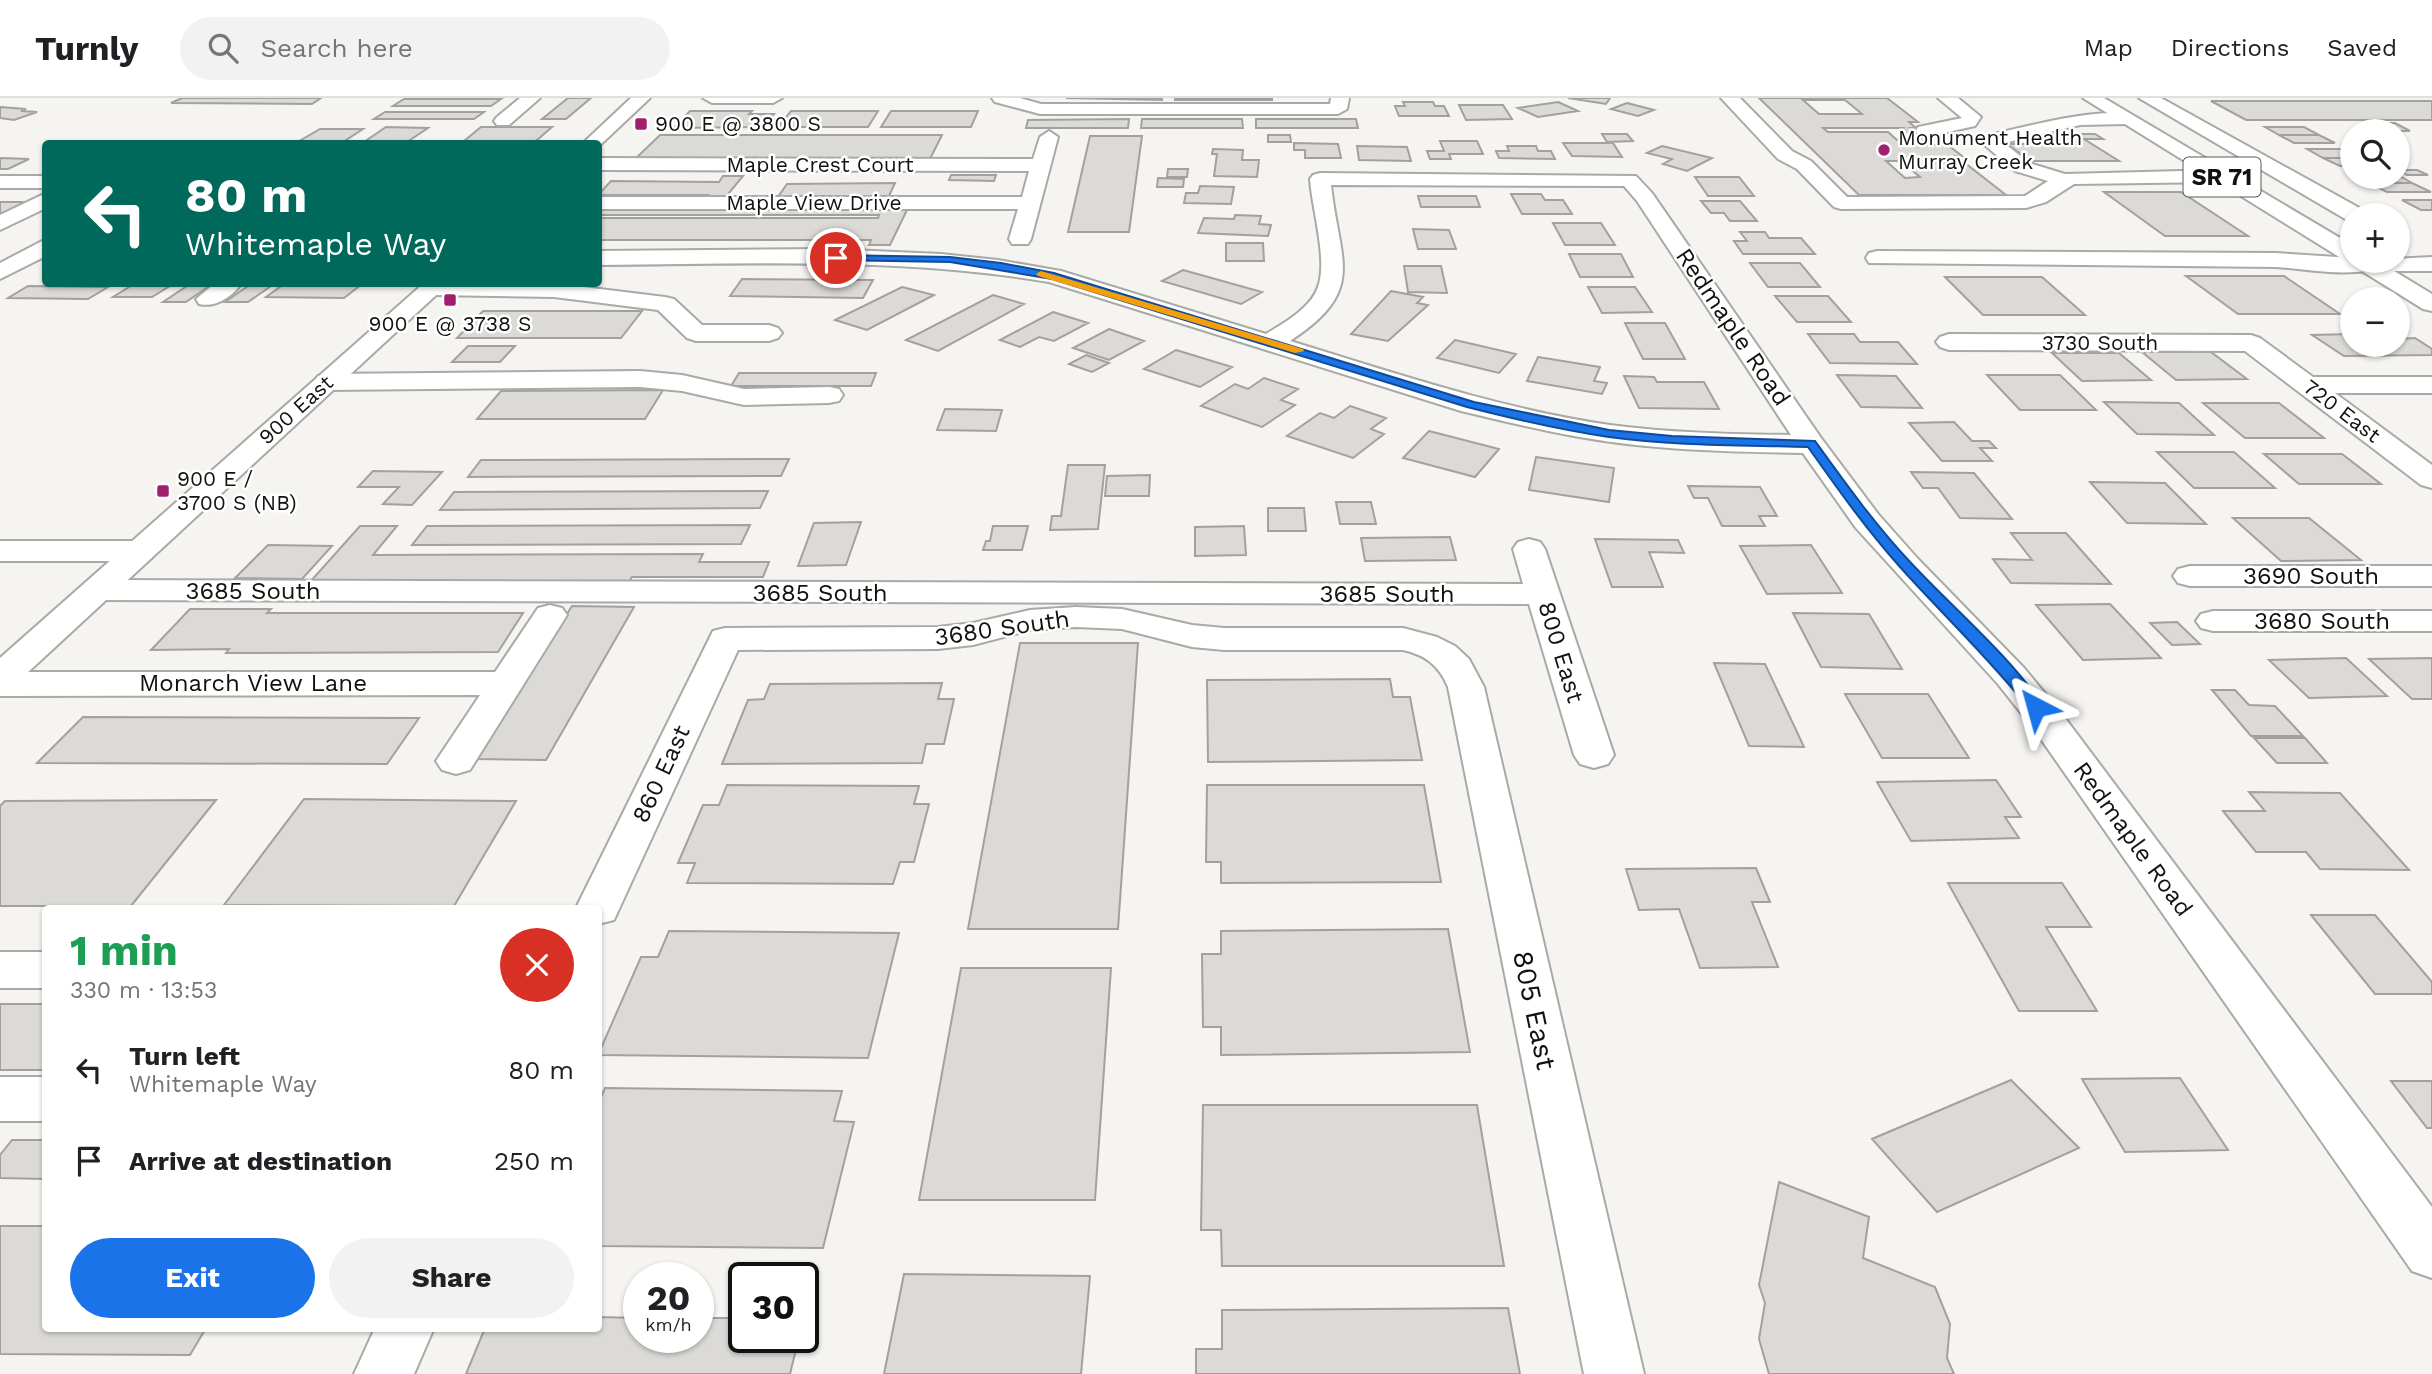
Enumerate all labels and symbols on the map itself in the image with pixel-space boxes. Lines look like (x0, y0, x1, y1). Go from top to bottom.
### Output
place label: 900 E @ 3800 S (655, 111, 821, 136)
marker: 900 E @ 3800 S (633, 116, 649, 132)
place label: Monument Health Murray Creek (1898, 125, 2082, 174)
marker: Monument Health Murray Creek (1876, 142, 1892, 158)
street label: Maple Crest Court (726, 152, 914, 177)
road number: SR 71 (2184, 158, 2260, 197)
street label: Maple View Drive (726, 190, 902, 215)
pin (806, 228, 866, 288)
street label: Redmaple Road (1670, 243, 1796, 411)
marker: 900 E @ 3738 S (442, 292, 458, 308)
place label: 900 E @ 3738 S (368, 311, 532, 336)
street label: 3730 South (2042, 330, 2158, 355)
street label: 900 East (253, 370, 338, 449)
street label: 720 East (2299, 374, 2386, 448)
place label: 900 E / 3700 S (NB) (177, 466, 297, 515)
marker: 900 E / 3700 S (NB) (155, 483, 171, 499)
street label: 3690 South (2243, 562, 2379, 590)
street label: 3685 South (185, 577, 321, 605)
street label: 3685 South (752, 579, 888, 607)
street label: 3685 South (1319, 580, 1455, 608)
street label: 800 East (1532, 598, 1590, 706)
street label: 3680 South (933, 605, 1071, 651)
street label: 3680 South (2254, 607, 2390, 635)
street label: Monarch View Lane (139, 669, 367, 697)
position arrow (1999, 670, 2073, 744)
street label: 860 East (626, 721, 696, 827)
street label: Redmaple Road (2068, 756, 2198, 922)
street label: 805 East (1506, 948, 1563, 1073)
speed limit sign: 30 (728, 1262, 819, 1353)

